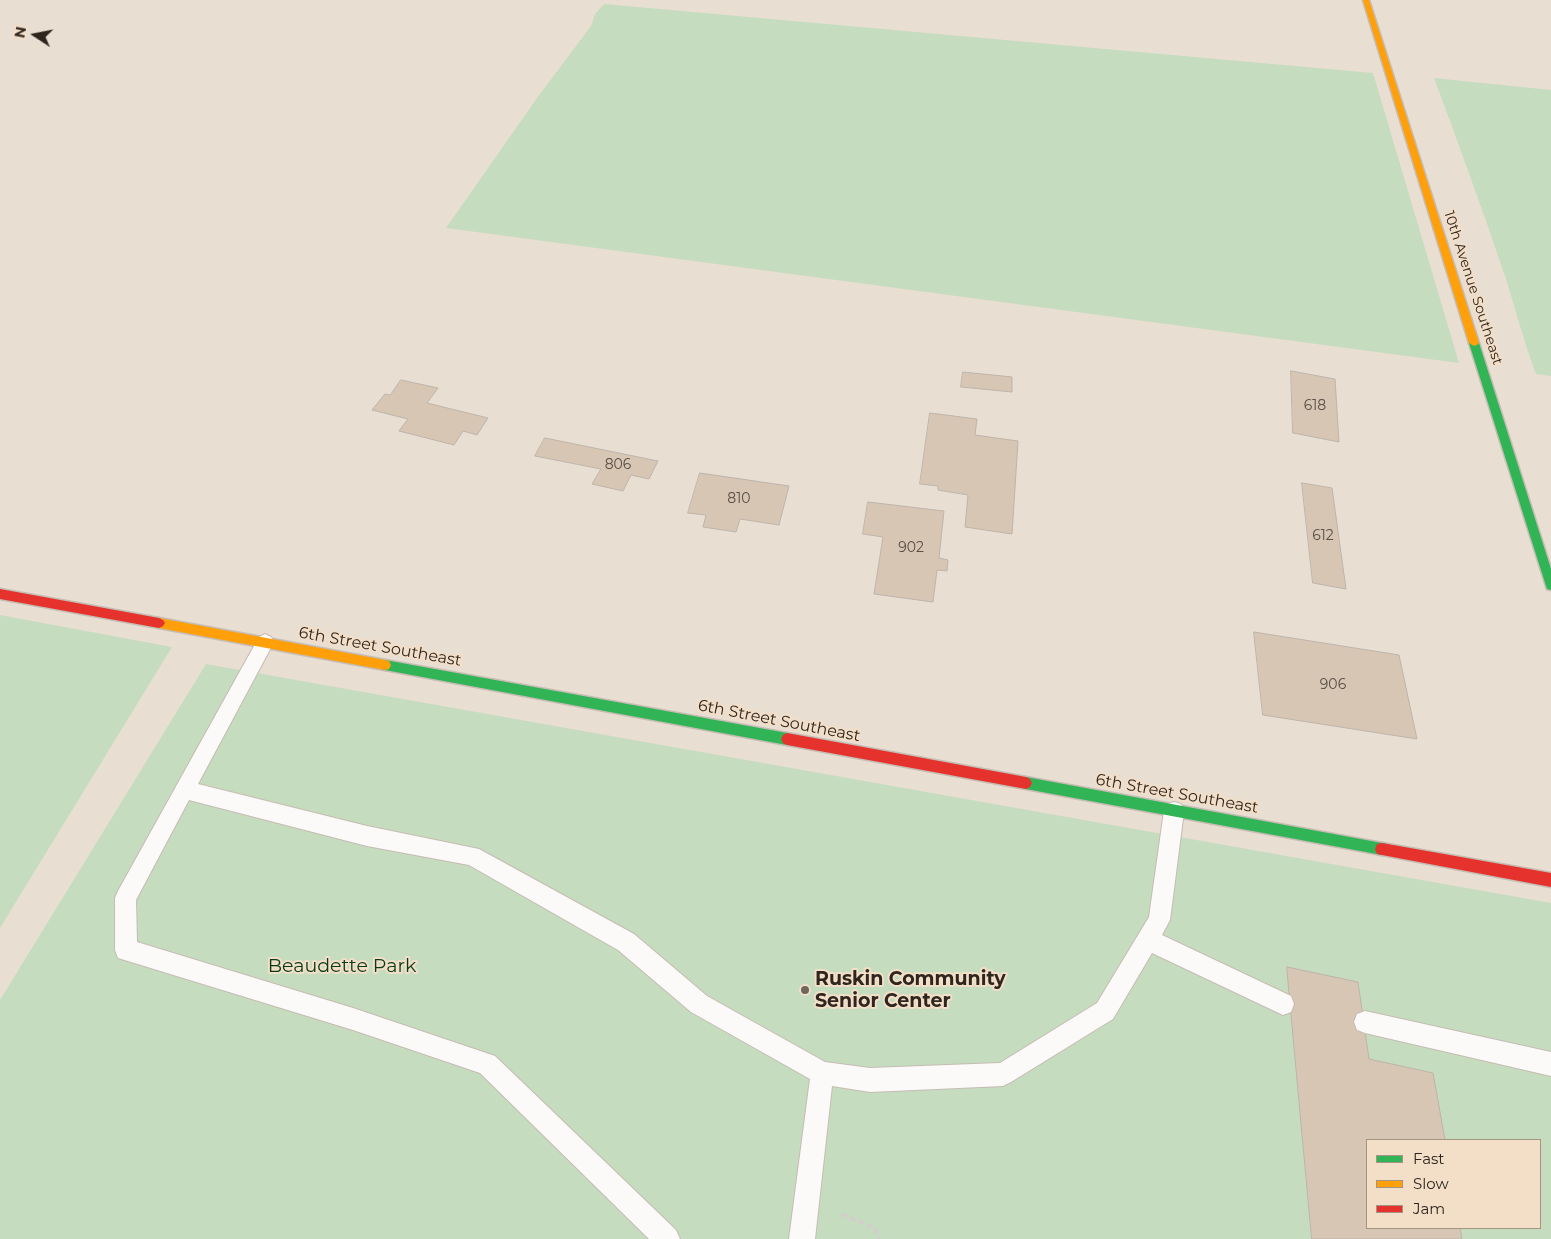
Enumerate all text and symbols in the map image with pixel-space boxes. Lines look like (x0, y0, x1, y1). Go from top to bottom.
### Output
north arrow (10, 10, 60, 60)
text: N (10, 25, 30, 39)
street label: 10th Avenue Southeast (1440, 209, 1506, 367)
house number: 618 (1304, 398, 1326, 414)
house number: 806 (605, 457, 631, 473)
house number: 810 (727, 491, 751, 507)
house number: 612 (1312, 528, 1334, 544)
house number: 902 (898, 540, 924, 556)
street label: 6th Street Southeast (297, 623, 463, 671)
house number: 906 (1320, 677, 1346, 693)
street label: 6th Street Southeast (696, 696, 862, 746)
street label: 6th Street Southeast (1094, 770, 1260, 818)
park label: Beaudette Park (268, 955, 416, 977)
place label: Ruskin Community Senior Center (815, 968, 1006, 1012)
marker: Ruskin Community Senior Center (799, 984, 811, 996)
legend (1366, 1139, 1541, 1229)
text: Fast (1413, 1149, 1444, 1168)
text: Slow (1413, 1174, 1449, 1193)
text: Jam (1413, 1199, 1445, 1218)

